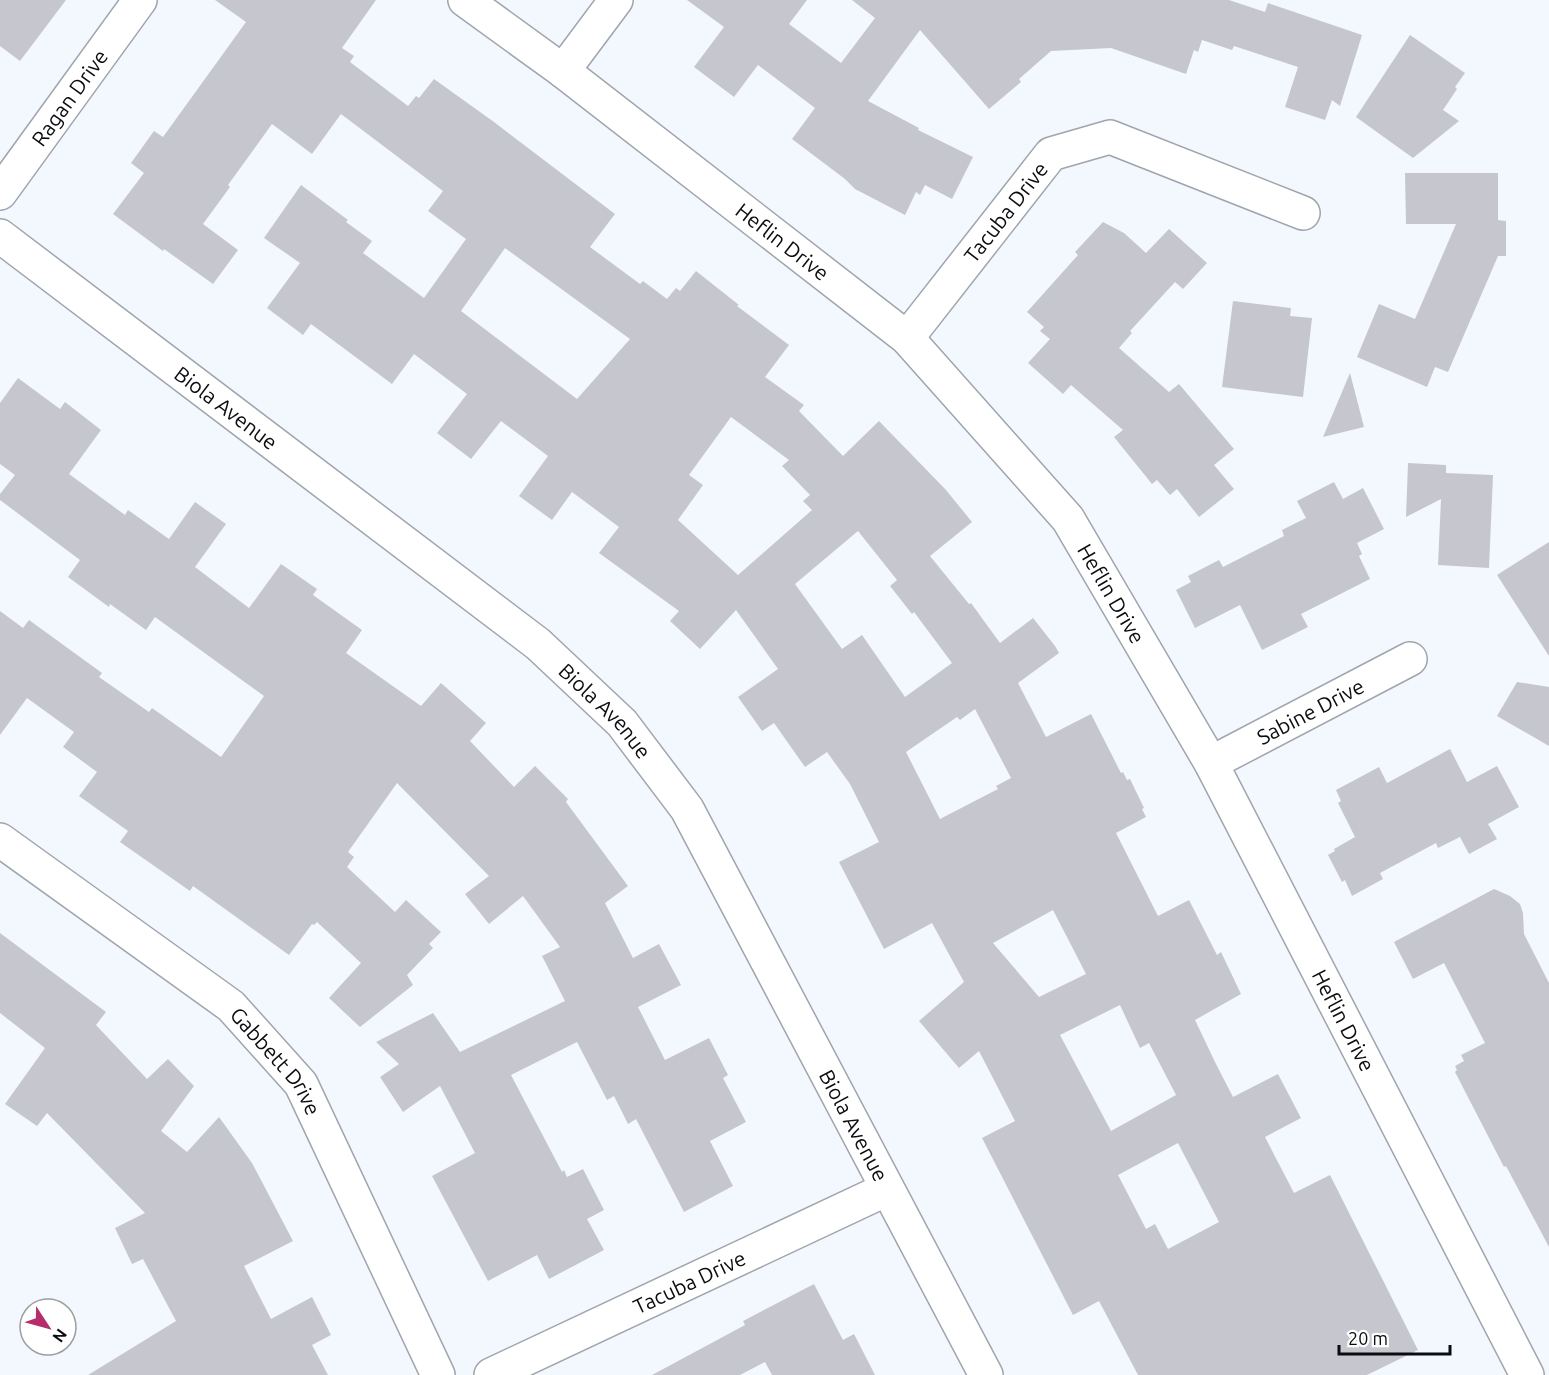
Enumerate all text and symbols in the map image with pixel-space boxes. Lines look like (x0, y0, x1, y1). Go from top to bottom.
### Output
street label: Ragan Drive (26, 45, 112, 150)
street label: Tacuba Drive (959, 157, 1052, 267)
street label: Heflin Drive (731, 198, 834, 285)
street label: Biola Avenue (170, 361, 282, 454)
street label: Heflin Drive (1073, 539, 1150, 648)
street label: Biola Avenue (554, 658, 656, 763)
street label: Sabine Drive (1253, 673, 1368, 749)
street label: Heflin Drive (1308, 965, 1380, 1075)
street label: Gabbett Drive (226, 1002, 326, 1119)
street label: Biola Avenue (815, 1065, 893, 1185)
street label: Tacuba Drive (629, 1245, 749, 1318)
north arrow (18, 1297, 78, 1357)
scale bar (1339, 1318, 1450, 1356)
text: N (49, 1326, 71, 1346)
text: 20 m (1348, 1328, 1388, 1348)

